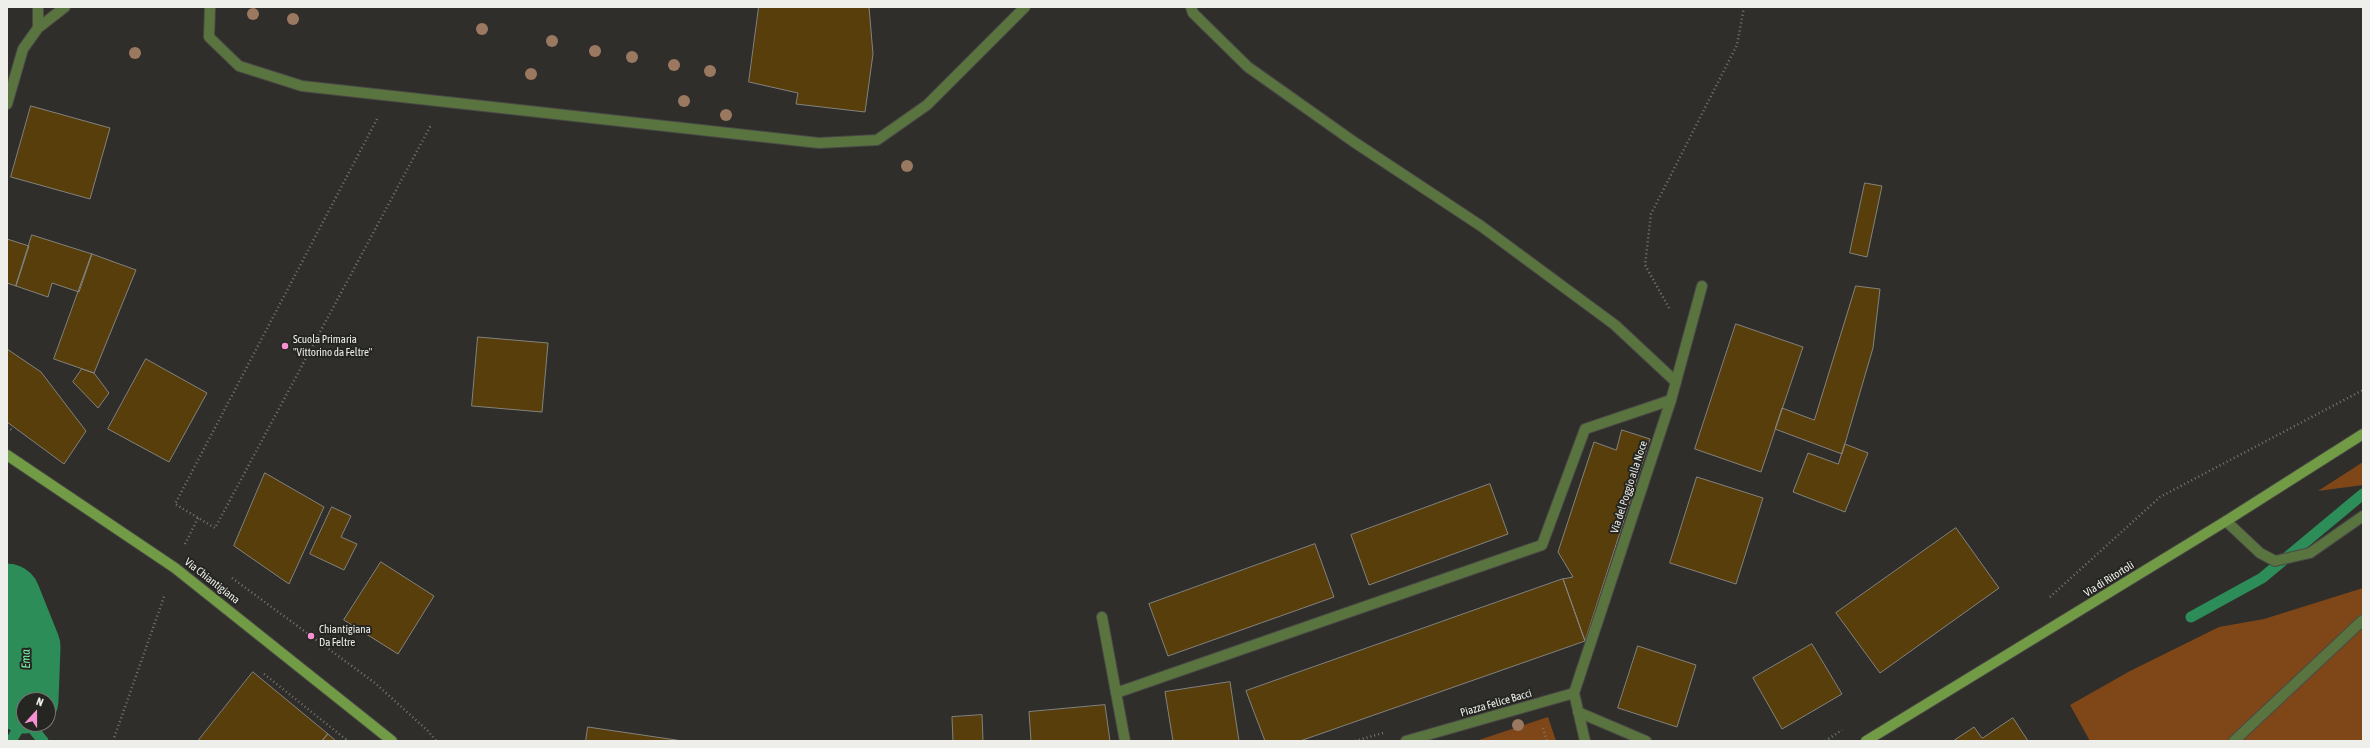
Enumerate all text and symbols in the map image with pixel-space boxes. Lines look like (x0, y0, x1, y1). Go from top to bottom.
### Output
place label: Scuola Primaria "Vittorino da Feltre" (293, 333, 372, 359)
marker: Scuola Primaria "Vittorino da Feltre" (280, 341, 290, 351)
street label: Via del Poggio alla Noce (1608, 439, 1650, 535)
street label: Via Chiantigiana (182, 555, 242, 607)
street label: Via di Ritortoli (2081, 558, 2137, 600)
place label: Chiantigiana Da Feltre (319, 623, 371, 649)
marker: Chiantigiana Da Feltre (306, 631, 316, 641)
water label: Ema (19, 649, 33, 669)
street label: Piazza Felice Bacci (1459, 687, 1533, 719)
north arrow (16, 692, 56, 732)
text: N (35, 695, 45, 708)

